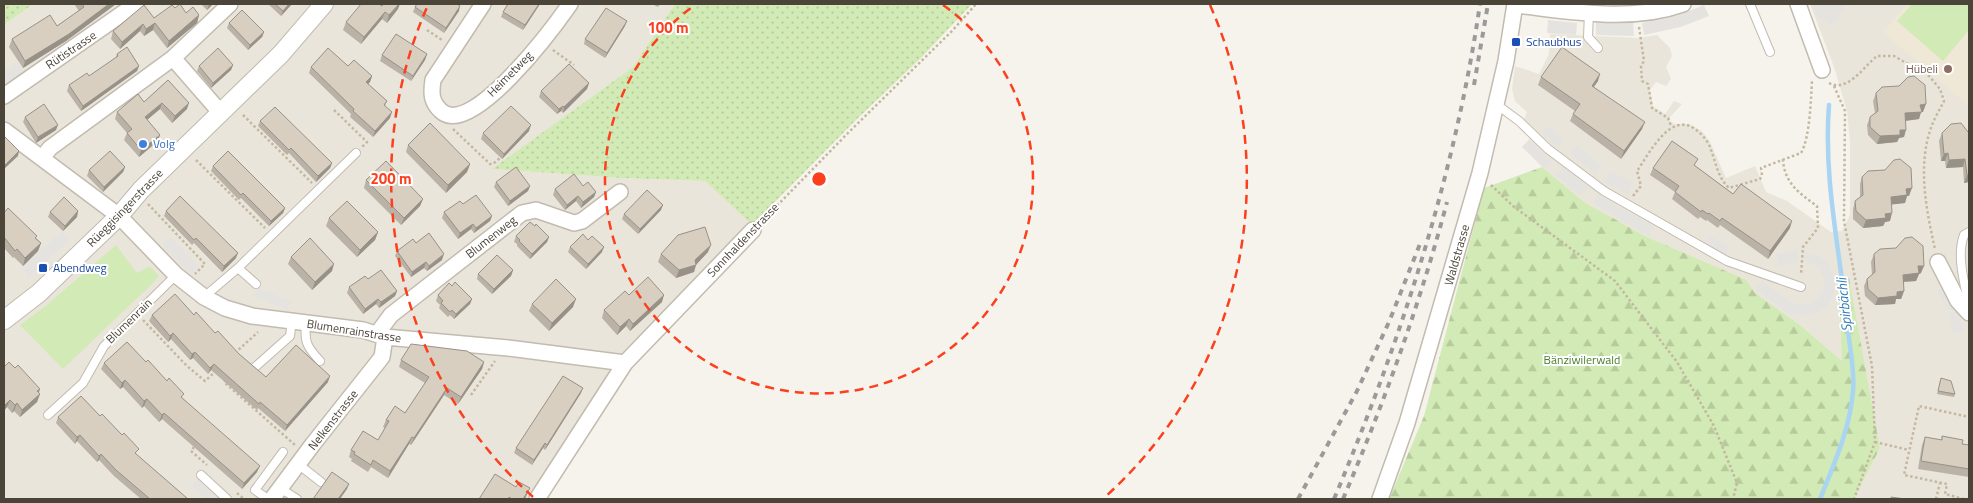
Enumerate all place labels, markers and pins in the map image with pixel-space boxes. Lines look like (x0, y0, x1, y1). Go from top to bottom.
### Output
place label: Schaubhus (1526, 32, 1582, 51)
marker: Schaubhus (1510, 36, 1522, 48)
place label: Hübeli (1906, 59, 1938, 78)
marker: Hübeli (1942, 63, 1954, 75)
place label: Volg (153, 134, 175, 153)
marker: Volg (137, 138, 149, 150)
centre of rings (810, 170, 828, 188)
place label: Abendweg (53, 258, 107, 277)
marker: Abendweg (37, 262, 49, 274)

